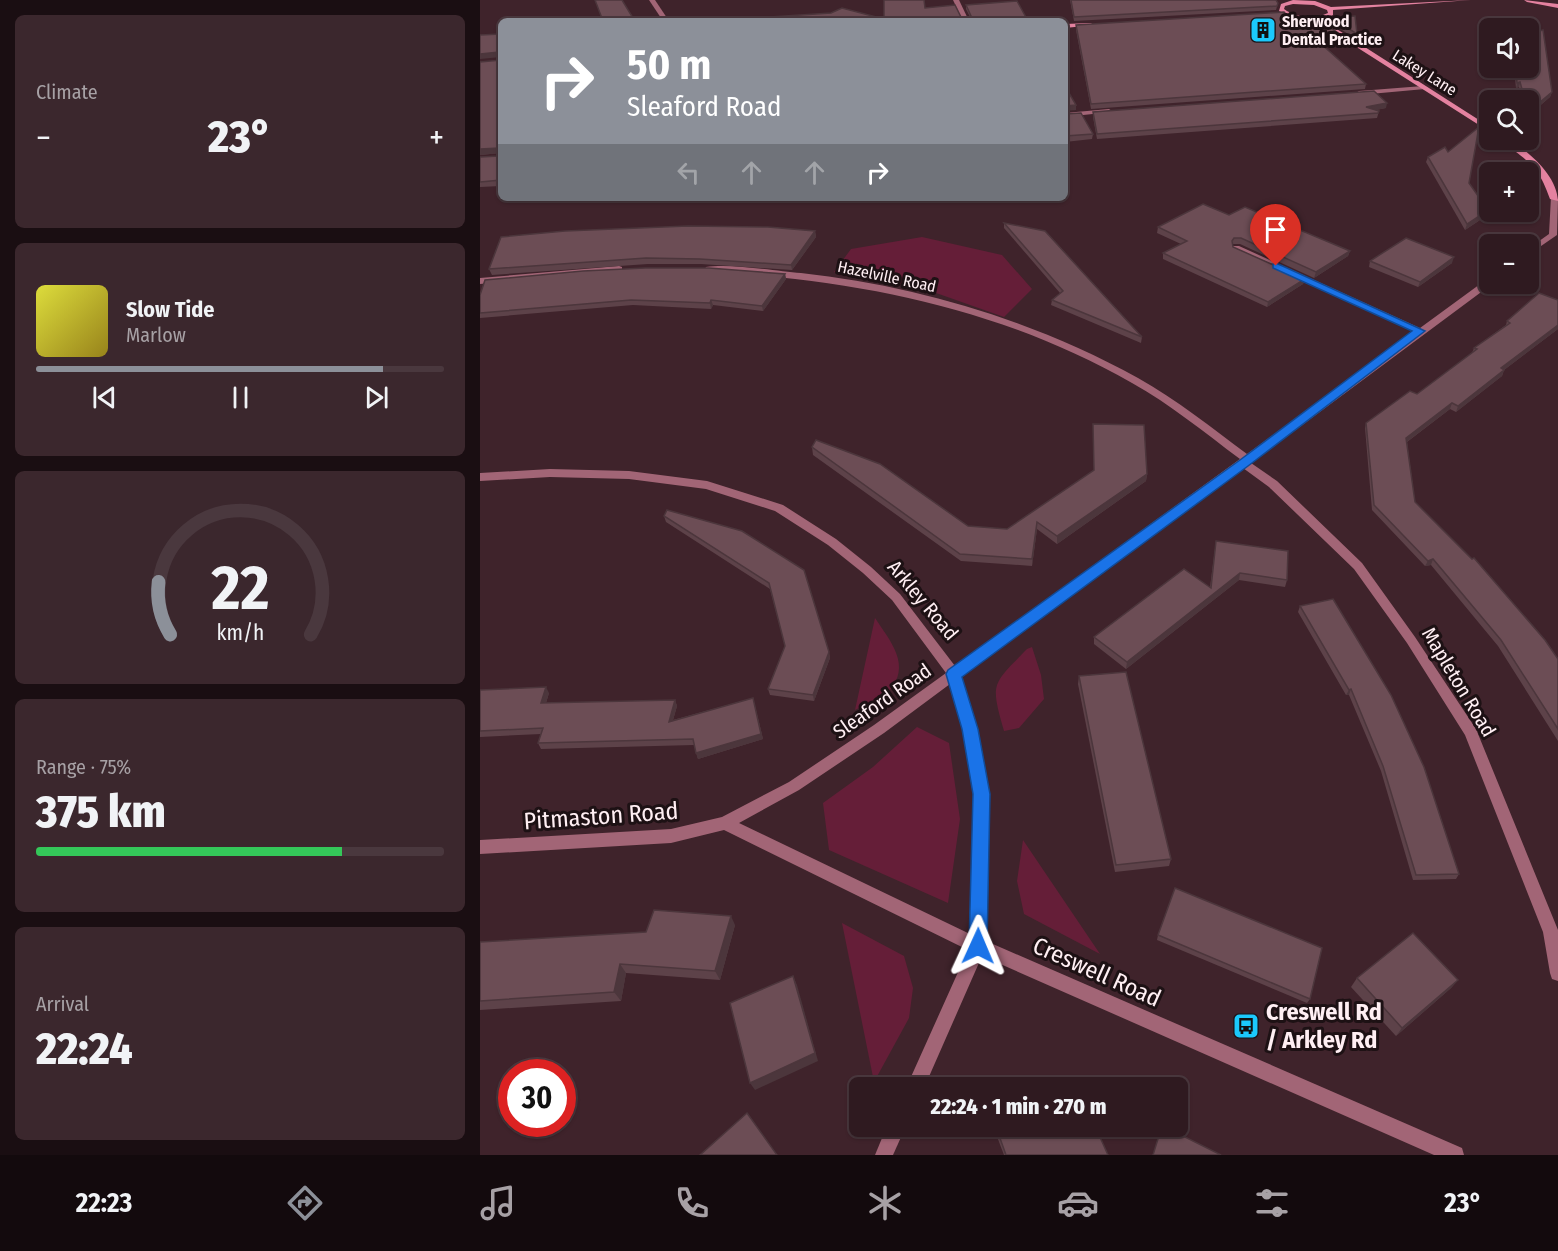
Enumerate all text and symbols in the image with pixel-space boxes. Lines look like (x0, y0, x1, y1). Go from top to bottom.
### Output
place label: Sherwood Dental Practice (1282, 12, 1382, 49)
building icon: Sherwood Dental Practice (1248, 15, 1278, 45)
map controls (1479, 18, 1539, 294)
button: sound (1479, 18, 1539, 78)
text: 50 m (627, 40, 711, 90)
icon: right (528, 42, 606, 120)
street label: Lakey Lane (1389, 45, 1460, 100)
text: Climate (36, 80, 98, 104)
button: search (1479, 90, 1539, 150)
text: Sleaford Road (627, 91, 781, 123)
text: 23° (208, 110, 272, 164)
text: − (36, 118, 51, 158)
text: + (429, 118, 444, 158)
icon: left (672, 156, 705, 189)
icon: ahead (735, 156, 768, 189)
icon: ahead (798, 156, 831, 189)
icon: right (861, 156, 894, 189)
button: + (1479, 162, 1539, 222)
pin (1250, 204, 1301, 266)
icon: arrive (1259, 213, 1292, 246)
button: − (1479, 234, 1539, 294)
street label: Hazelville Road (836, 257, 938, 296)
text: Slow Tide (126, 296, 214, 323)
text: Marlow (126, 323, 186, 347)
icon: previous (88, 381, 121, 414)
icon: pause (224, 381, 257, 414)
icon: next (360, 381, 393, 414)
text: 22 (210, 551, 269, 626)
street label: Arkley Road (883, 555, 963, 645)
text: km/h (216, 620, 264, 646)
street label: Mapleton Road (1417, 623, 1501, 741)
street label: Sleaford Road (828, 658, 936, 744)
text: Range · 75% (36, 755, 131, 779)
text: 375 km (36, 785, 166, 839)
street label: Pitmaston Road (523, 797, 679, 835)
position arrow (946, 914, 1010, 978)
street label: Creswell Road (1029, 931, 1165, 1013)
text: Arrival (36, 992, 89, 1016)
place label: Creswell Rd / Arkley Rd (1266, 998, 1382, 1054)
bus stop icon: Creswell Rd / Arkley Rd (1231, 1011, 1261, 1041)
text: 22:24 (36, 1022, 133, 1076)
speed limit sign: 30 (498, 1059, 576, 1137)
text: 22:24 · 1 min · 270 m (931, 1093, 1106, 1120)
icon: directions (284, 1182, 326, 1224)
icon: music (477, 1182, 519, 1224)
icon: phone (671, 1182, 713, 1224)
icon: climate (864, 1182, 906, 1224)
icon: car (1057, 1182, 1099, 1224)
icon: filters (1251, 1182, 1293, 1224)
text: 22:23 (76, 1187, 132, 1219)
text: 23° (1444, 1187, 1482, 1219)

